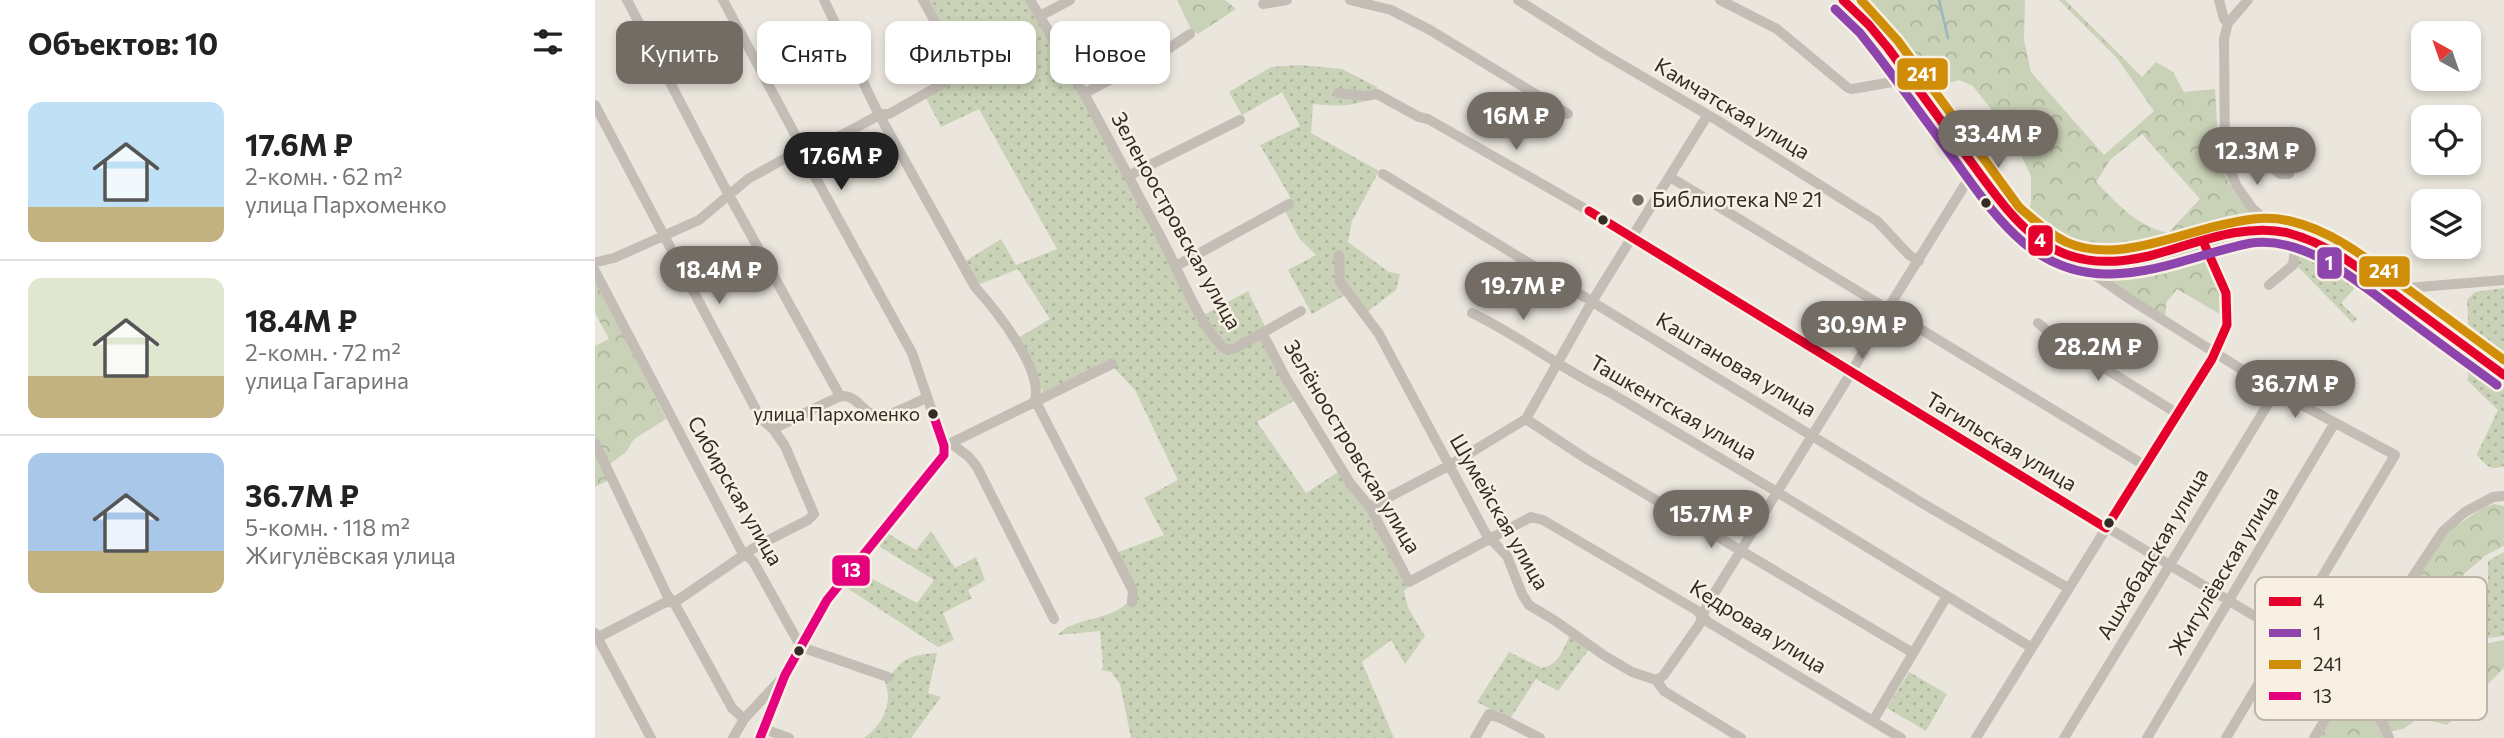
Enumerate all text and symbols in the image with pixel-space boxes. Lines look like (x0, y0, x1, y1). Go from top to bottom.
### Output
chip: Купить (616, 21, 743, 84)
chip: Снять (757, 21, 871, 84)
chip: Фильтры (885, 21, 1036, 84)
chip: Новое (1050, 21, 1170, 84)
north arrow (2411, 21, 2481, 91)
map controls (2411, 21, 2481, 259)
icon: filters (529, 23, 567, 61)
text: Объектов: 10 (28, 24, 218, 61)
street label: Камчатская улица (1651, 52, 1815, 164)
line badge: 241 (1896, 57, 1949, 91)
text: 241 (1907, 62, 1937, 85)
pin: 16M ₽ (1467, 92, 1565, 152)
text: 16M ₽ (1483, 101, 1549, 129)
button: locate (2411, 105, 2481, 175)
street label: Зеленоостровская улица (1107, 107, 1248, 333)
pin: 33.4M ₽ (1933, 110, 2063, 170)
text: 33.4M ₽ (1954, 119, 2042, 147)
text: 17.6M ₽ (245, 125, 353, 162)
pin: 12.3M ₽ (2192, 128, 2322, 187)
icon: home (84, 130, 168, 214)
pin: 17.6M ₽ (776, 132, 906, 192)
text: 12.3M ₽ (2215, 136, 2299, 164)
text: 17.6M ₽ (800, 141, 882, 169)
text: 2-комн. · 62 m² (245, 162, 402, 190)
place label: Библиотека № 21 (1652, 186, 1823, 211)
button: layers (2411, 189, 2481, 259)
text: улица Пархоменко (245, 190, 447, 218)
marker: Библиотека № 21 (1630, 192, 1646, 208)
unlabelled marker (1979, 196, 1993, 210)
unlabelled marker (1596, 213, 1610, 227)
line badge: 4 (2027, 224, 2054, 257)
text: 4 (2034, 228, 2046, 251)
pin: 18.4M ₽ (654, 246, 784, 306)
line badge: 1 (2316, 246, 2343, 280)
text: 1 (2325, 251, 2333, 274)
text: 18.4M ₽ (676, 255, 762, 283)
line badge: 241 (2358, 255, 2411, 288)
text: 241 (2369, 259, 2399, 282)
pin: 19.7M ₽ (1458, 262, 1588, 322)
text: 19.7M ₽ (1481, 271, 1565, 299)
text: 18.4M ₽ (245, 301, 357, 338)
pin: 30.9M ₽ (1797, 302, 1927, 361)
icon: home (84, 306, 168, 390)
street label: Каштановая улица (1652, 306, 1821, 421)
text: 30.9M ₽ (1817, 310, 1907, 338)
pin: 28.2M ₽ (2033, 324, 2163, 383)
text: 28.2M ₽ (2054, 332, 2142, 360)
street label: Зелёноостровская улица (1280, 335, 1427, 558)
text: 2-комн. · 72 m² (245, 338, 401, 366)
street label: Ташкентская улица (1586, 349, 1762, 465)
pin: 36.7M ₽ (2230, 360, 2360, 420)
text: улица Гагарина (245, 366, 409, 394)
text: 36.7M ₽ (2251, 369, 2339, 397)
street label: Тагильская улица (1922, 386, 2082, 496)
place label: улица Пархоменко (753, 402, 920, 425)
marker: улица Пархоменко (926, 407, 940, 421)
street label: Сибирская улица (683, 411, 789, 569)
street label: Шумейская улица (1446, 429, 1555, 594)
street label: Ашхабадская улица (2091, 463, 2213, 643)
text: 36.7M ₽ (245, 476, 359, 513)
icon: home (84, 481, 168, 565)
street label: Жигулёвская улица (2162, 481, 2283, 659)
pin: 15.7M ₽ (1646, 490, 1776, 550)
text: 15.7M ₽ (1669, 499, 1753, 527)
text: 5-комн. · 118 m² (245, 513, 410, 541)
unlabelled marker (2102, 516, 2116, 530)
text: Жигулёвская улица (245, 541, 456, 569)
line badge: 13 (831, 554, 871, 587)
text: 13 (841, 558, 861, 581)
street label: Кедровая улица (1686, 574, 1832, 678)
legend (2255, 577, 2487, 720)
text: 4 (2313, 589, 2324, 612)
text: 1 (2313, 621, 2321, 644)
unlabelled marker (792, 644, 806, 658)
text: 241 (2313, 652, 2342, 675)
text: 13 (2313, 684, 2332, 707)

